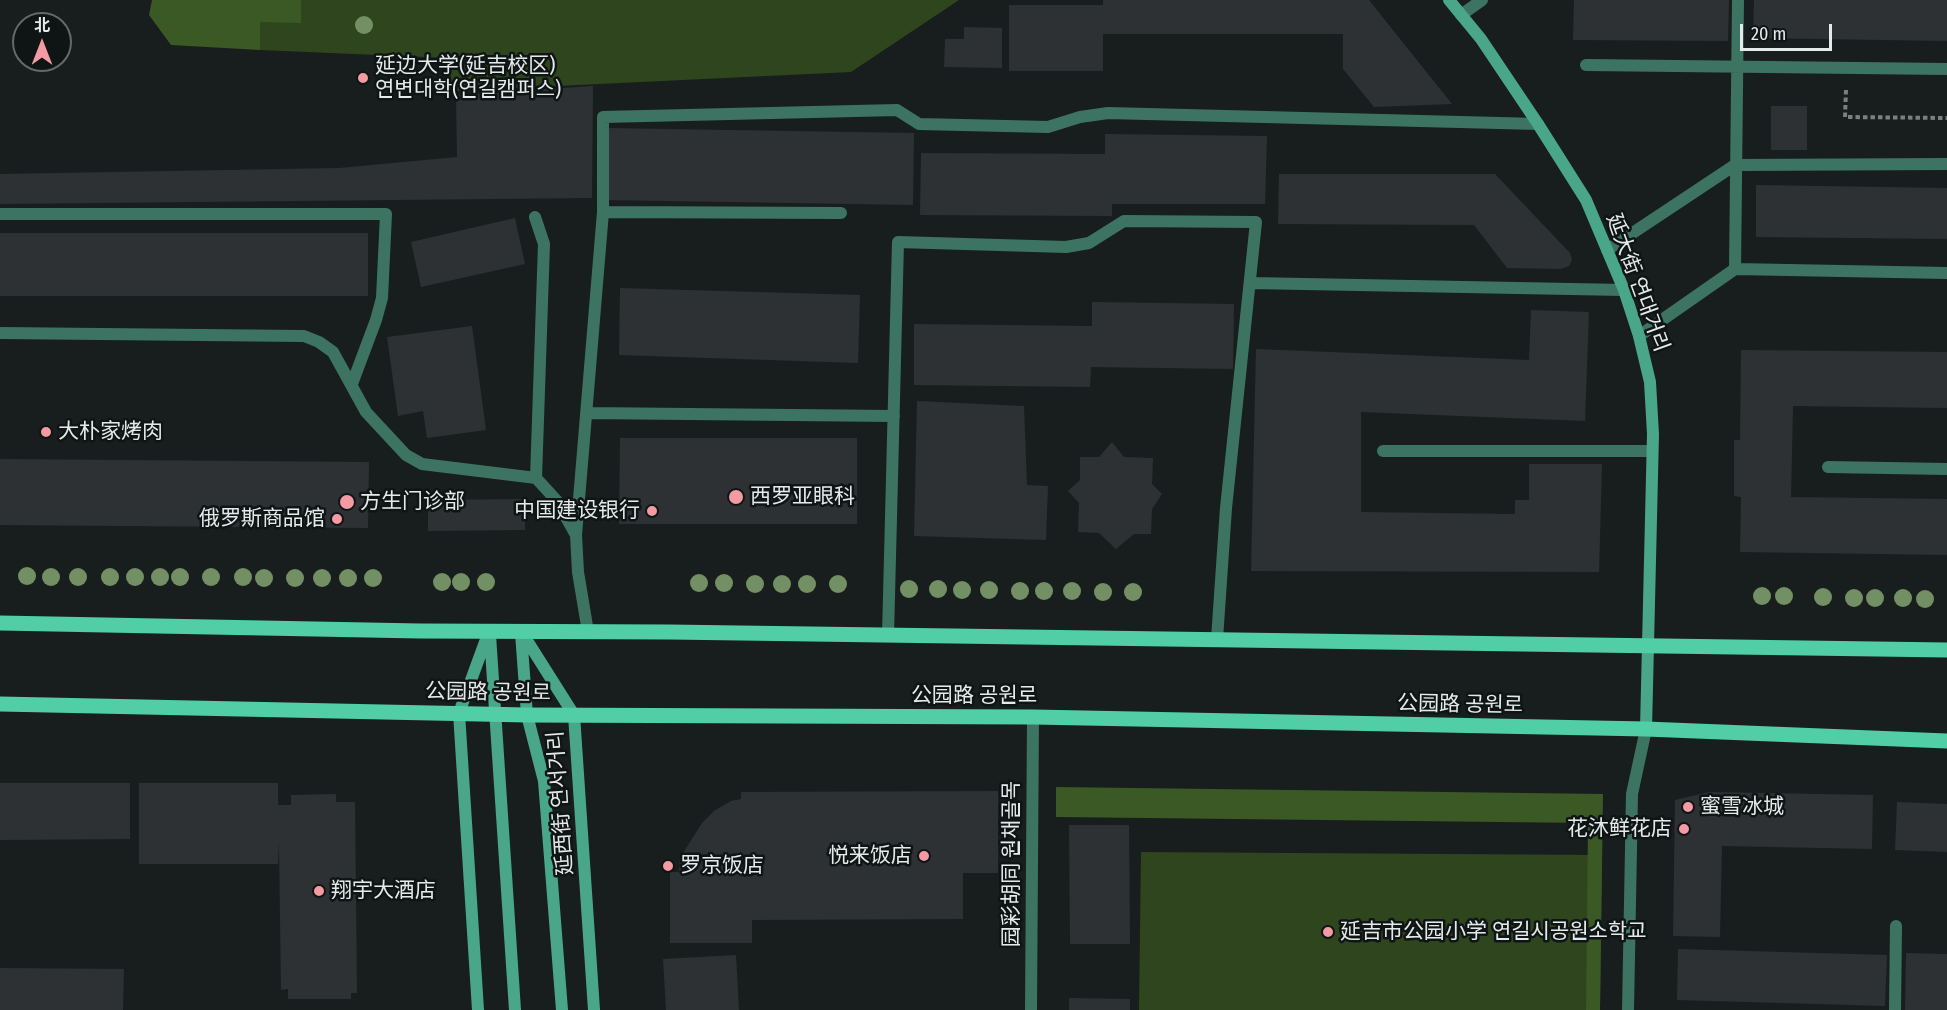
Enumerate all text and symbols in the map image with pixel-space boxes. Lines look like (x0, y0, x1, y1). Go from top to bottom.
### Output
north arrow (12, 12, 72, 72)
scale bar (1743, 12, 1834, 50)
text: 北 (34, 16, 50, 35)
text: 20 m (1751, 23, 1786, 45)
place label: 延边大学(延吉校区) 연변대학(연길캠퍼스) (375, 53, 561, 103)
marker: 延边大学(延吉校区) 연변대학(연길캠퍼스) (356, 71, 370, 85)
street label: 延大街 연대거리 (1600, 210, 1674, 356)
place label: 大朴家烤肉 (58, 419, 163, 445)
marker: 大朴家烤肉 (39, 425, 53, 439)
place label: 西罗亚眼科 (750, 484, 855, 510)
marker: 西罗亚眼科 (727, 488, 745, 506)
place label: 方生门诊部 (360, 489, 465, 515)
marker: 方生门诊部 (338, 493, 356, 511)
place label: 中国建设银行 (514, 498, 640, 524)
marker: 中国建设银行 (645, 504, 659, 518)
place label: 俄罗斯商品馆 (199, 506, 325, 532)
marker: 俄罗斯商品馆 (330, 512, 344, 526)
street label: 公园路 공원로 (425, 679, 551, 707)
street label: 公园路 공원로 (911, 683, 1037, 709)
street label: 公园路 공원로 (1397, 691, 1523, 719)
street label: 延西街 연서거리 (543, 730, 579, 876)
street label: 园彩胡同 원채골목 (999, 781, 1025, 947)
place label: 蜜雪冰城 (1700, 794, 1784, 820)
marker: 蜜雪冰城 (1681, 800, 1695, 814)
place label: 花沐鲜花店 (1567, 816, 1672, 842)
marker: 花沐鲜花店 (1677, 822, 1691, 836)
place label: 悦来饭店 (828, 843, 912, 869)
marker: 悦来饭店 (917, 849, 931, 863)
place label: 罗京饭店 (680, 853, 764, 879)
marker: 罗京饭店 (661, 859, 675, 873)
place label: 翔宇大酒店 (331, 878, 436, 904)
marker: 翔宇大酒店 (312, 884, 326, 898)
place label: 延吉市公园小学 연길시공원소학교 (1340, 919, 1646, 945)
marker: 延吉市公园小学 연길시공원소학교 (1321, 925, 1335, 939)

